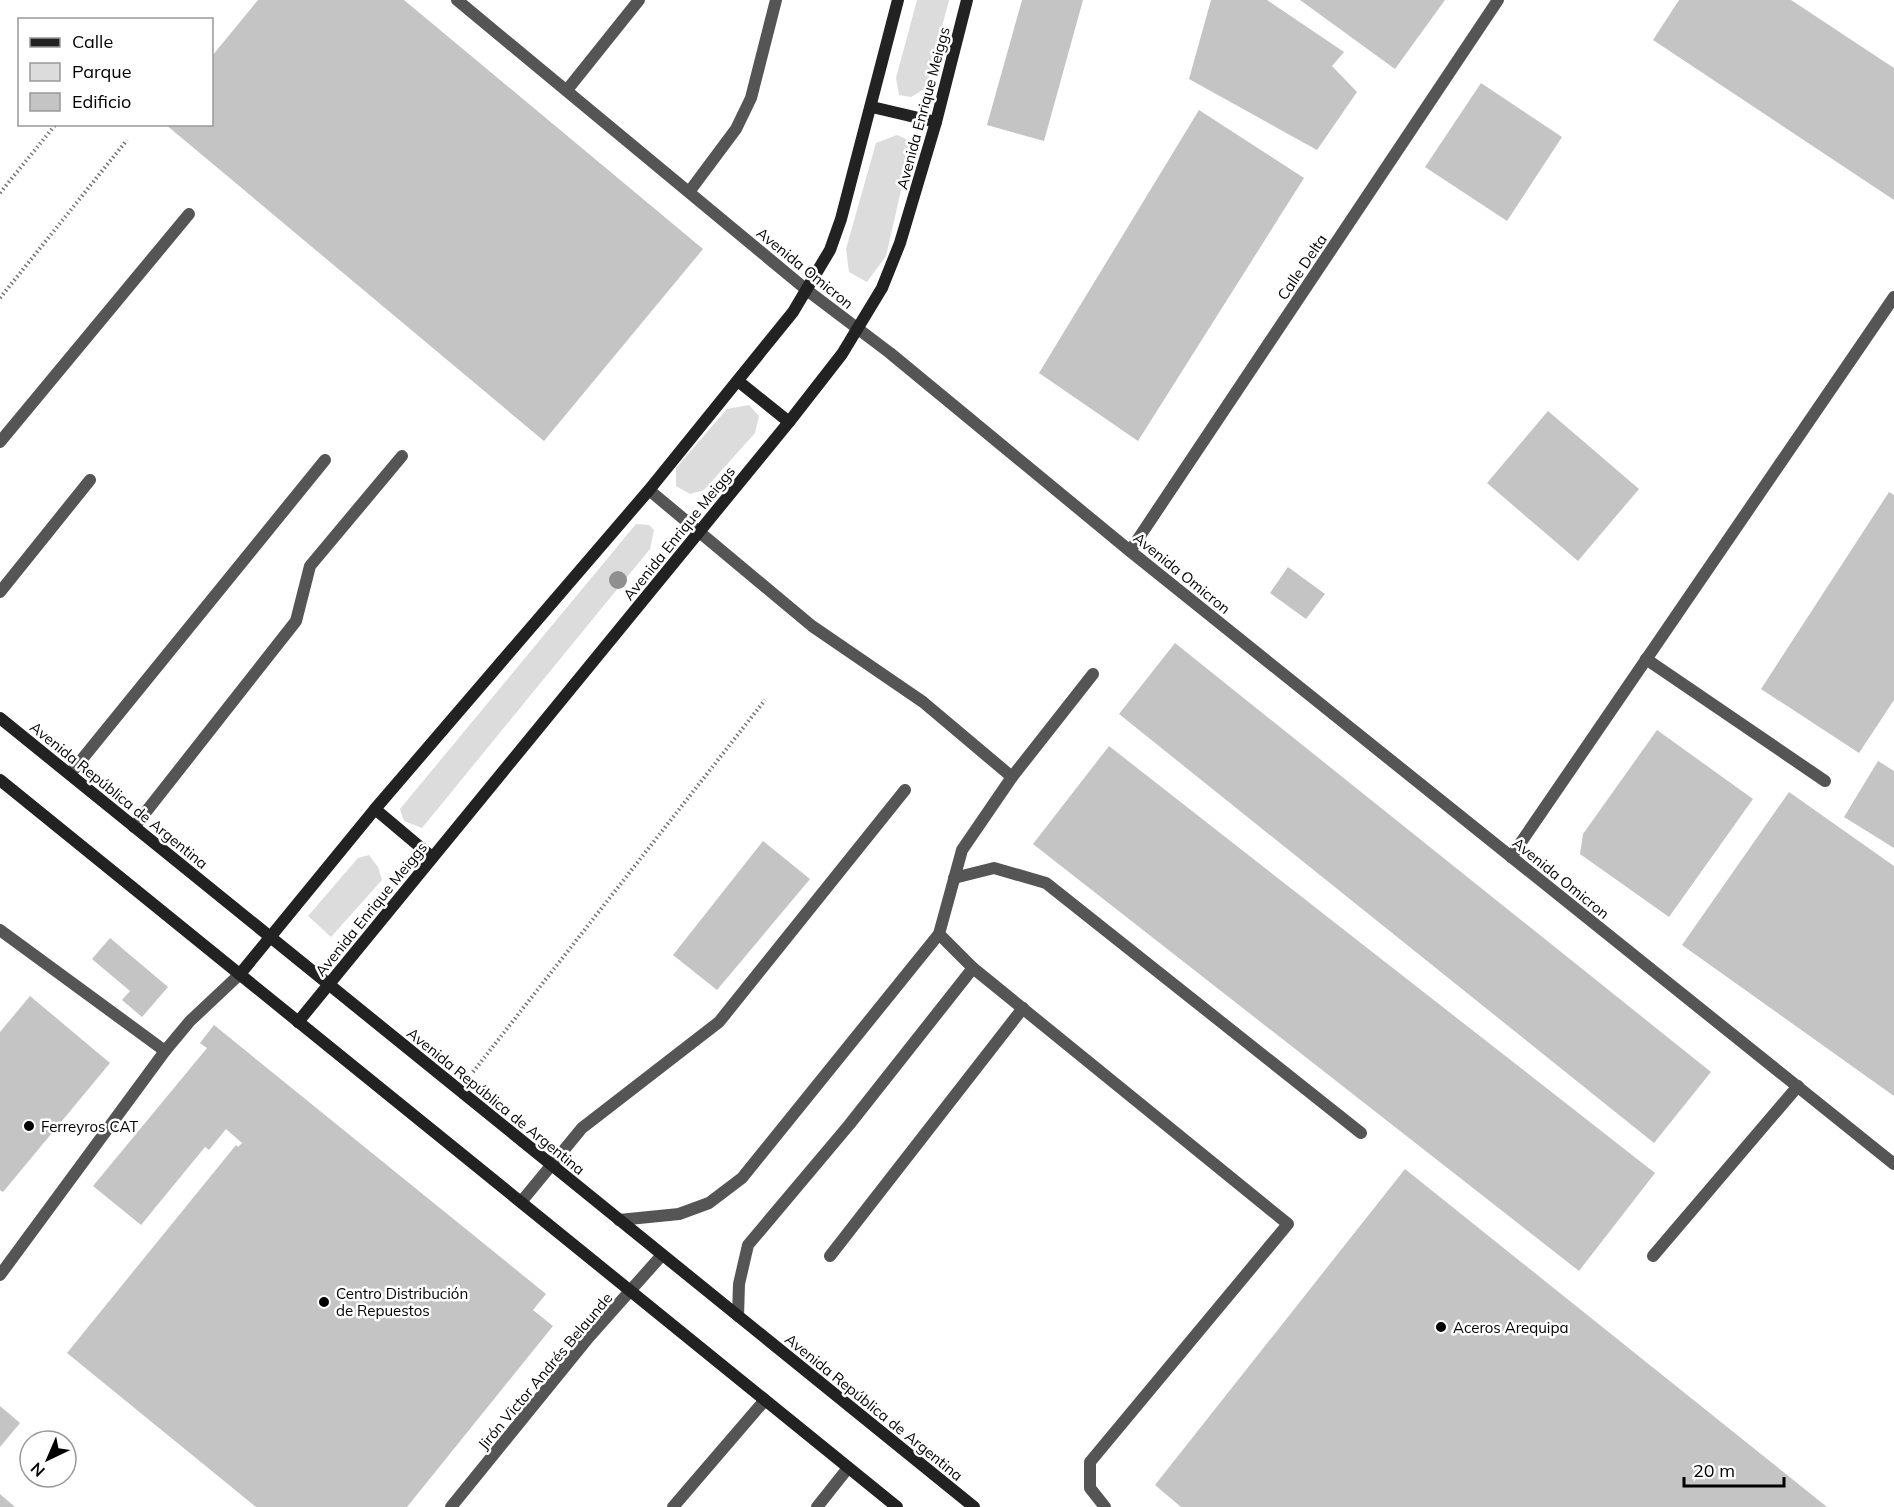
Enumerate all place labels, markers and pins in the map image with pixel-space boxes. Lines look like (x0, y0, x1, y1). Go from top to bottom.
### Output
place label: Ferreyros CAT (41, 1117, 138, 1136)
marker: Ferreyros CAT (22, 1119, 36, 1133)
place label: Centro Distribución de Repuestos (336, 1284, 468, 1320)
marker: Centro Distribución de Repuestos (317, 1295, 331, 1309)
place label: Aceros Arequipa (1453, 1318, 1568, 1337)
marker: Aceros Arequipa (1434, 1320, 1448, 1334)

